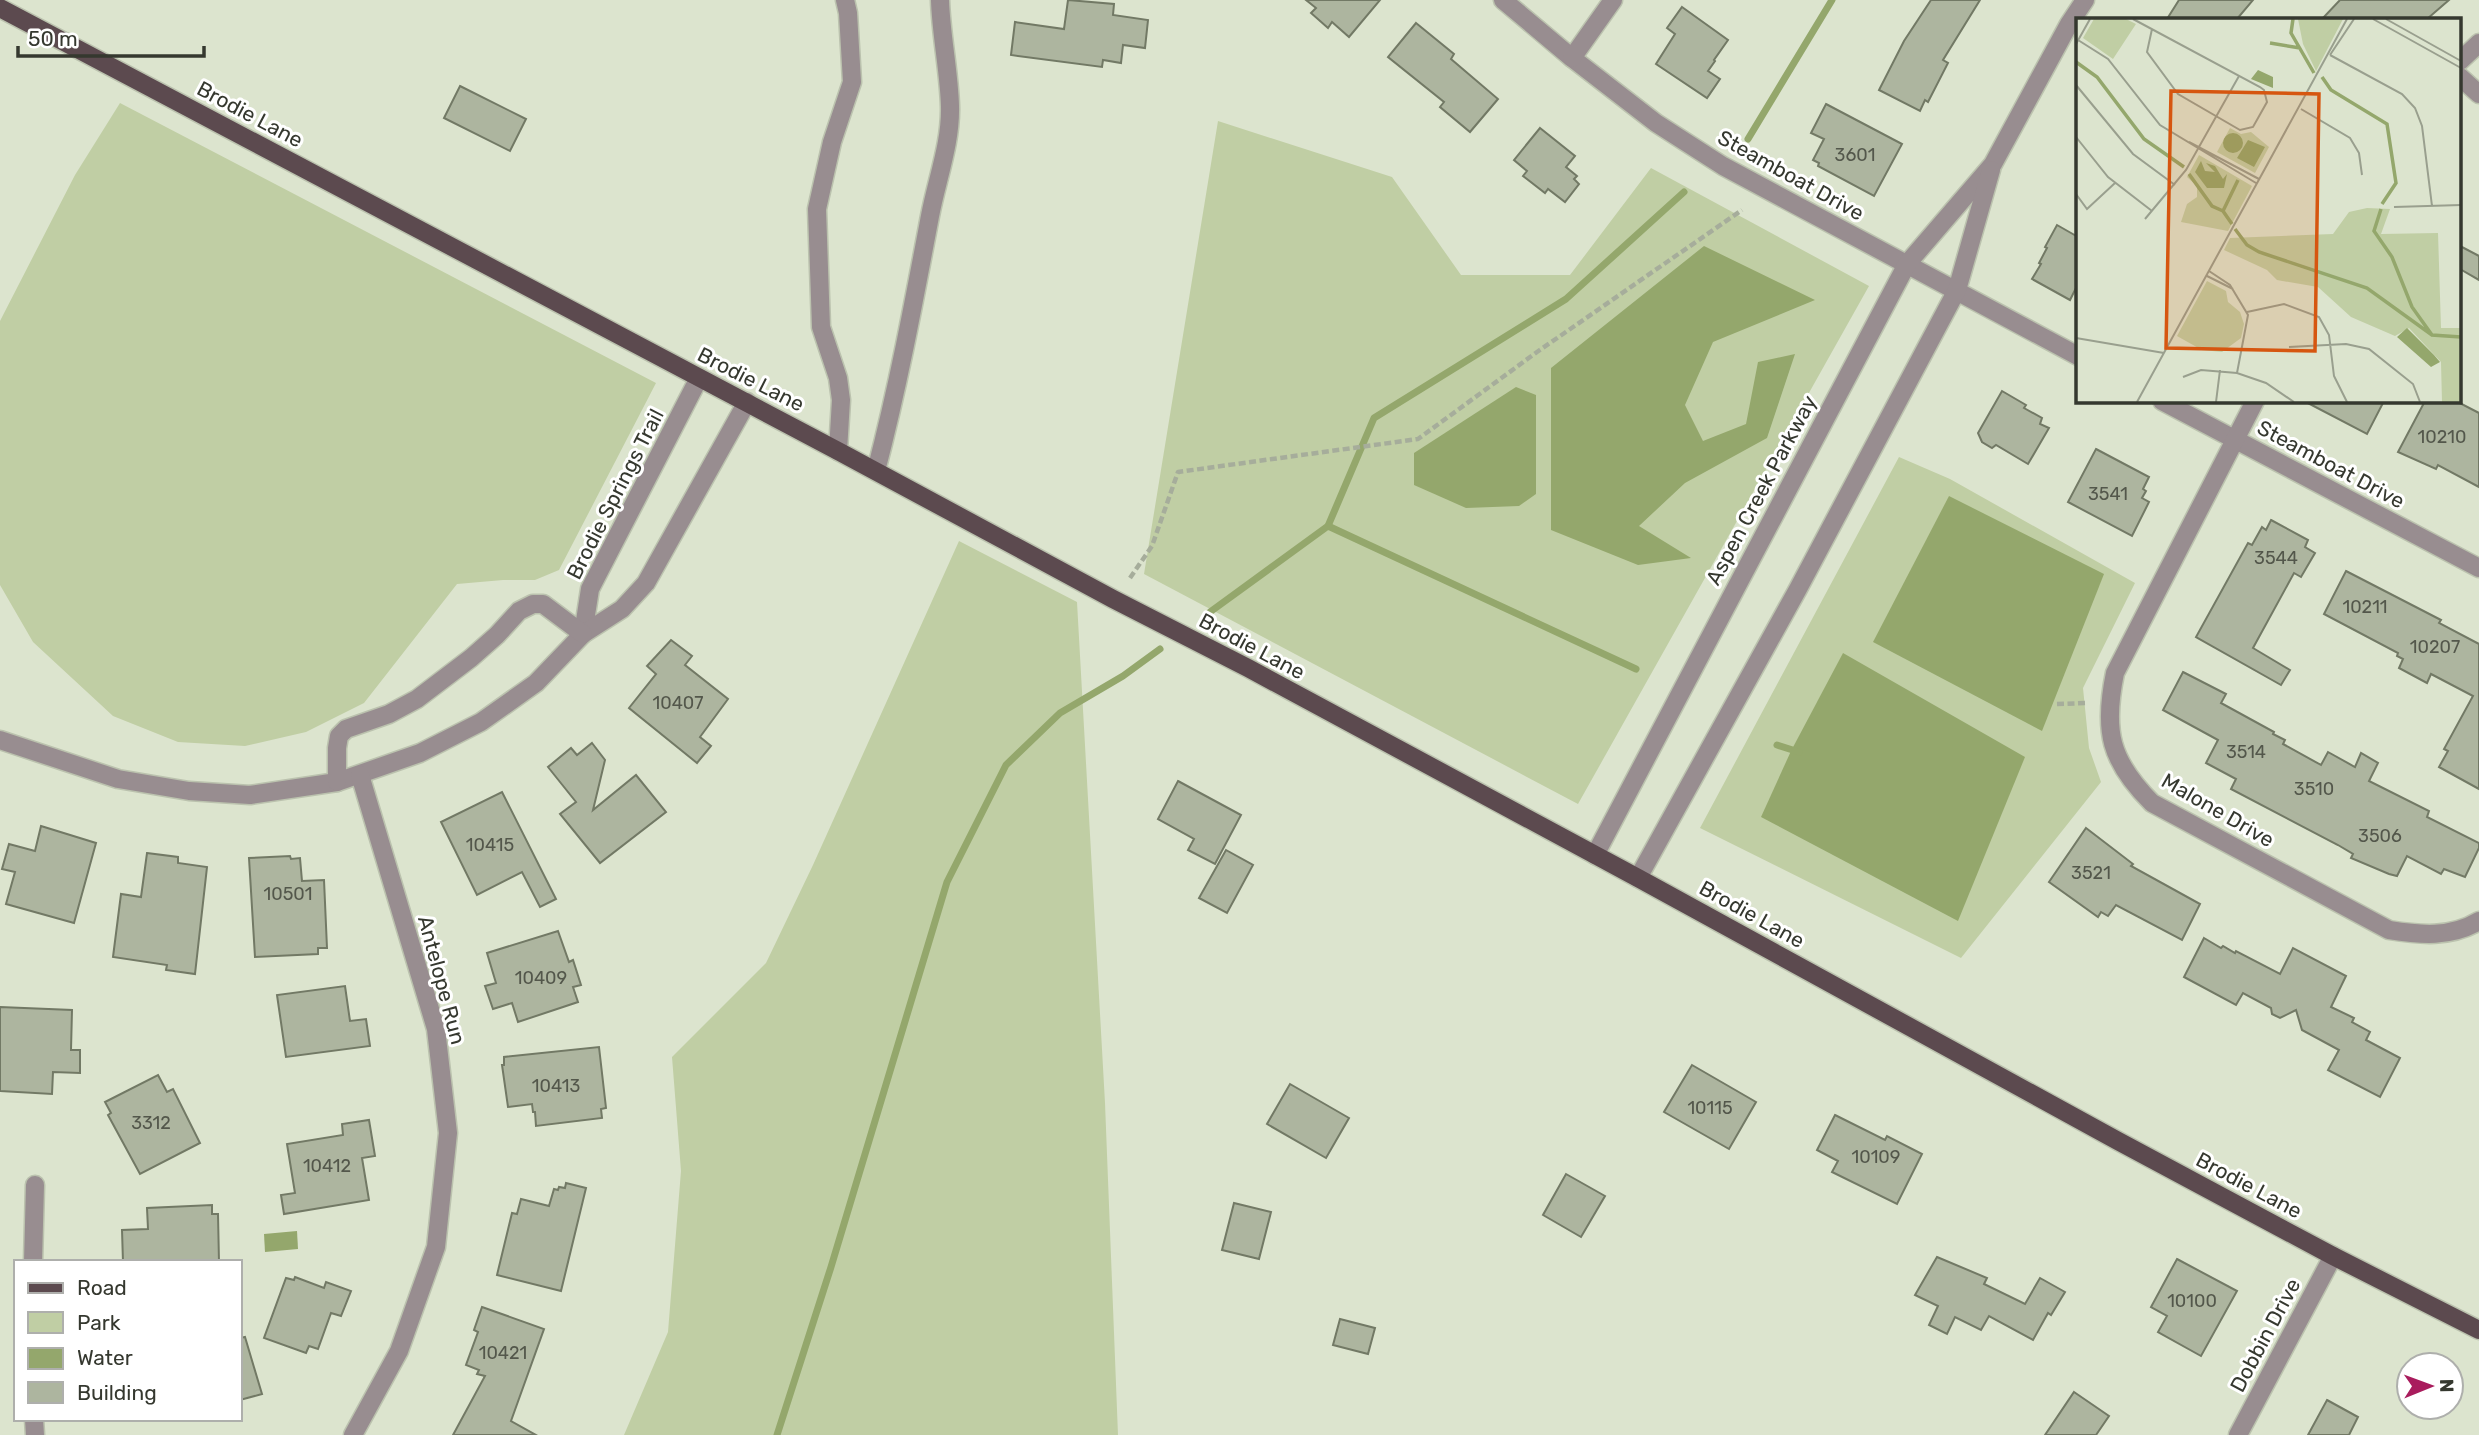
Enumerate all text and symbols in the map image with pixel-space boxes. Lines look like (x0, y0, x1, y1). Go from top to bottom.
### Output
scale bar (18, 14, 203, 58)
inset map (2076, 18, 2462, 402)
text: 50 m (28, 26, 78, 51)
street label: Brodie Lane (193, 76, 307, 152)
street label: Steamboat Drive (1714, 124, 1868, 226)
house number: 3601 (1835, 144, 1875, 166)
street label: Brodie Lane (694, 341, 808, 417)
street label: Aspen Creek Parkway (1700, 391, 1822, 589)
street label: Brodie Springs Trail (561, 405, 669, 583)
street label: Steamboat Drive (2253, 415, 2409, 513)
house number: 10210 (2418, 426, 2466, 448)
house number: 3541 (2088, 483, 2128, 505)
house number: 3544 (2254, 547, 2298, 569)
house number: 10211 (2342, 596, 2388, 618)
street label: Brodie Lane (1195, 608, 1309, 684)
house number: 10207 (2410, 636, 2460, 658)
house number: 10407 (653, 692, 703, 714)
house number: 3514 (2226, 741, 2266, 763)
street label: Malone Drive (2157, 768, 2279, 852)
house number: 3510 (2294, 778, 2334, 800)
house number: 3506 (2358, 825, 2402, 847)
house number: 10415 (466, 834, 514, 856)
house number: 3521 (2071, 862, 2111, 884)
street label: Brodie Lane (1695, 875, 1809, 953)
house number: 10501 (264, 883, 312, 905)
street label: Antelope Run (413, 913, 471, 1047)
house number: 10409 (515, 967, 567, 989)
house number: 10413 (532, 1075, 580, 1097)
house number: 10115 (1687, 1097, 1733, 1119)
house number: 3312 (131, 1112, 171, 1134)
house number: 10109 (1852, 1146, 1900, 1168)
street label: Brodie Lane (2192, 1147, 2306, 1223)
house number: 10412 (303, 1155, 351, 1177)
legend (14, 1260, 242, 1421)
street label: Dobbin Drive (2225, 1274, 2305, 1396)
text: Road (77, 1275, 127, 1300)
house number: 10100 (2167, 1290, 2217, 1312)
text: Park (77, 1310, 121, 1335)
house number: 10421 (479, 1342, 527, 1364)
text: Water (77, 1345, 133, 1370)
north arrow (2395, 1351, 2465, 1421)
text: N (2435, 1379, 2458, 1393)
text: Building (77, 1380, 157, 1405)

